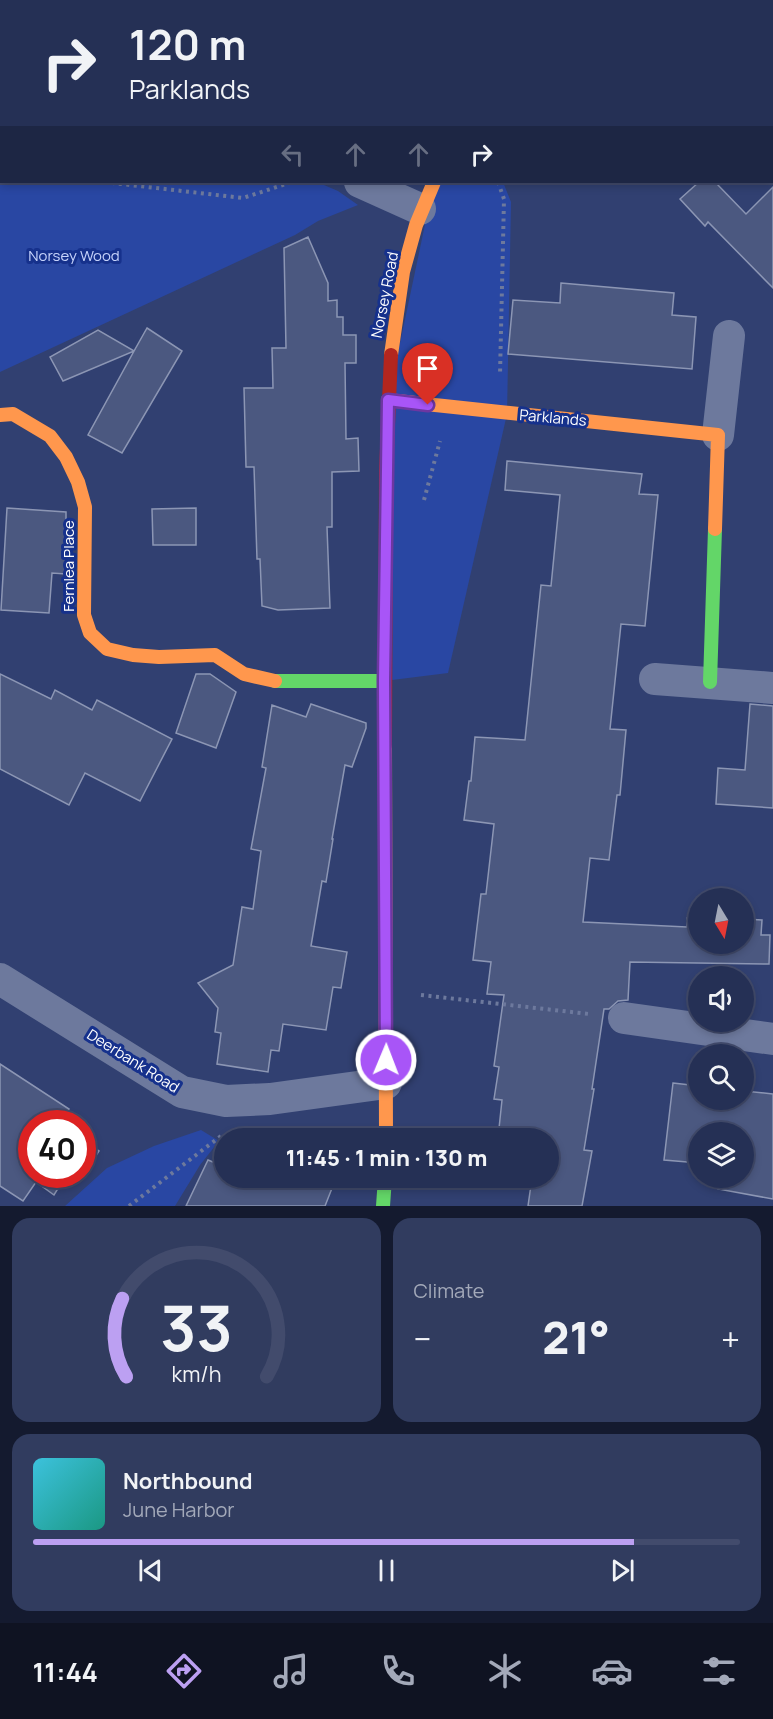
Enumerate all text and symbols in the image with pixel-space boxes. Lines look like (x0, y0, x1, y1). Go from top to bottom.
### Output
text: 120 m (129, 15, 246, 73)
icon: right (30, 24, 108, 102)
text: Parklands (129, 70, 250, 107)
icon: left (276, 138, 309, 171)
icon: ahead (339, 138, 372, 171)
icon: ahead (402, 138, 435, 171)
icon: right (465, 138, 498, 171)
park label: Norsey Wood (28, 245, 120, 266)
street label: Norsey Road (366, 250, 403, 340)
pin (402, 343, 453, 405)
icon: arrive (411, 352, 444, 385)
street label: Parklands (519, 404, 588, 431)
street label: Fernlea Place (58, 520, 79, 612)
north arrow (688, 888, 754, 954)
map controls (688, 888, 754, 1188)
button: sound (688, 966, 754, 1032)
street label: Deerbank Road (83, 1024, 183, 1097)
position arrow (354, 1028, 418, 1092)
button: search (688, 1044, 754, 1110)
speed limit sign: 40 (18, 1110, 96, 1188)
button: layers (688, 1122, 754, 1188)
text: 11:45 · 1 min · 130 m (286, 1143, 487, 1173)
text: Climate (414, 1277, 485, 1304)
text: 33 (160, 1284, 233, 1370)
text: 21° (542, 1306, 610, 1368)
text: − (414, 1316, 431, 1361)
text: + (721, 1316, 740, 1361)
text: km/h (171, 1359, 221, 1388)
text: Northbound (123, 1466, 253, 1496)
text: June Harbor (123, 1496, 235, 1523)
icon: previous (134, 1554, 167, 1587)
icon: pause (370, 1554, 403, 1587)
icon: next (606, 1554, 639, 1587)
icon: directions (163, 1650, 205, 1692)
icon: music (270, 1650, 312, 1692)
icon: phone (377, 1650, 419, 1692)
icon: climate (484, 1650, 526, 1692)
icon: car (591, 1650, 633, 1692)
icon: filters (698, 1650, 740, 1692)
text: 11:44 (33, 1653, 98, 1690)

